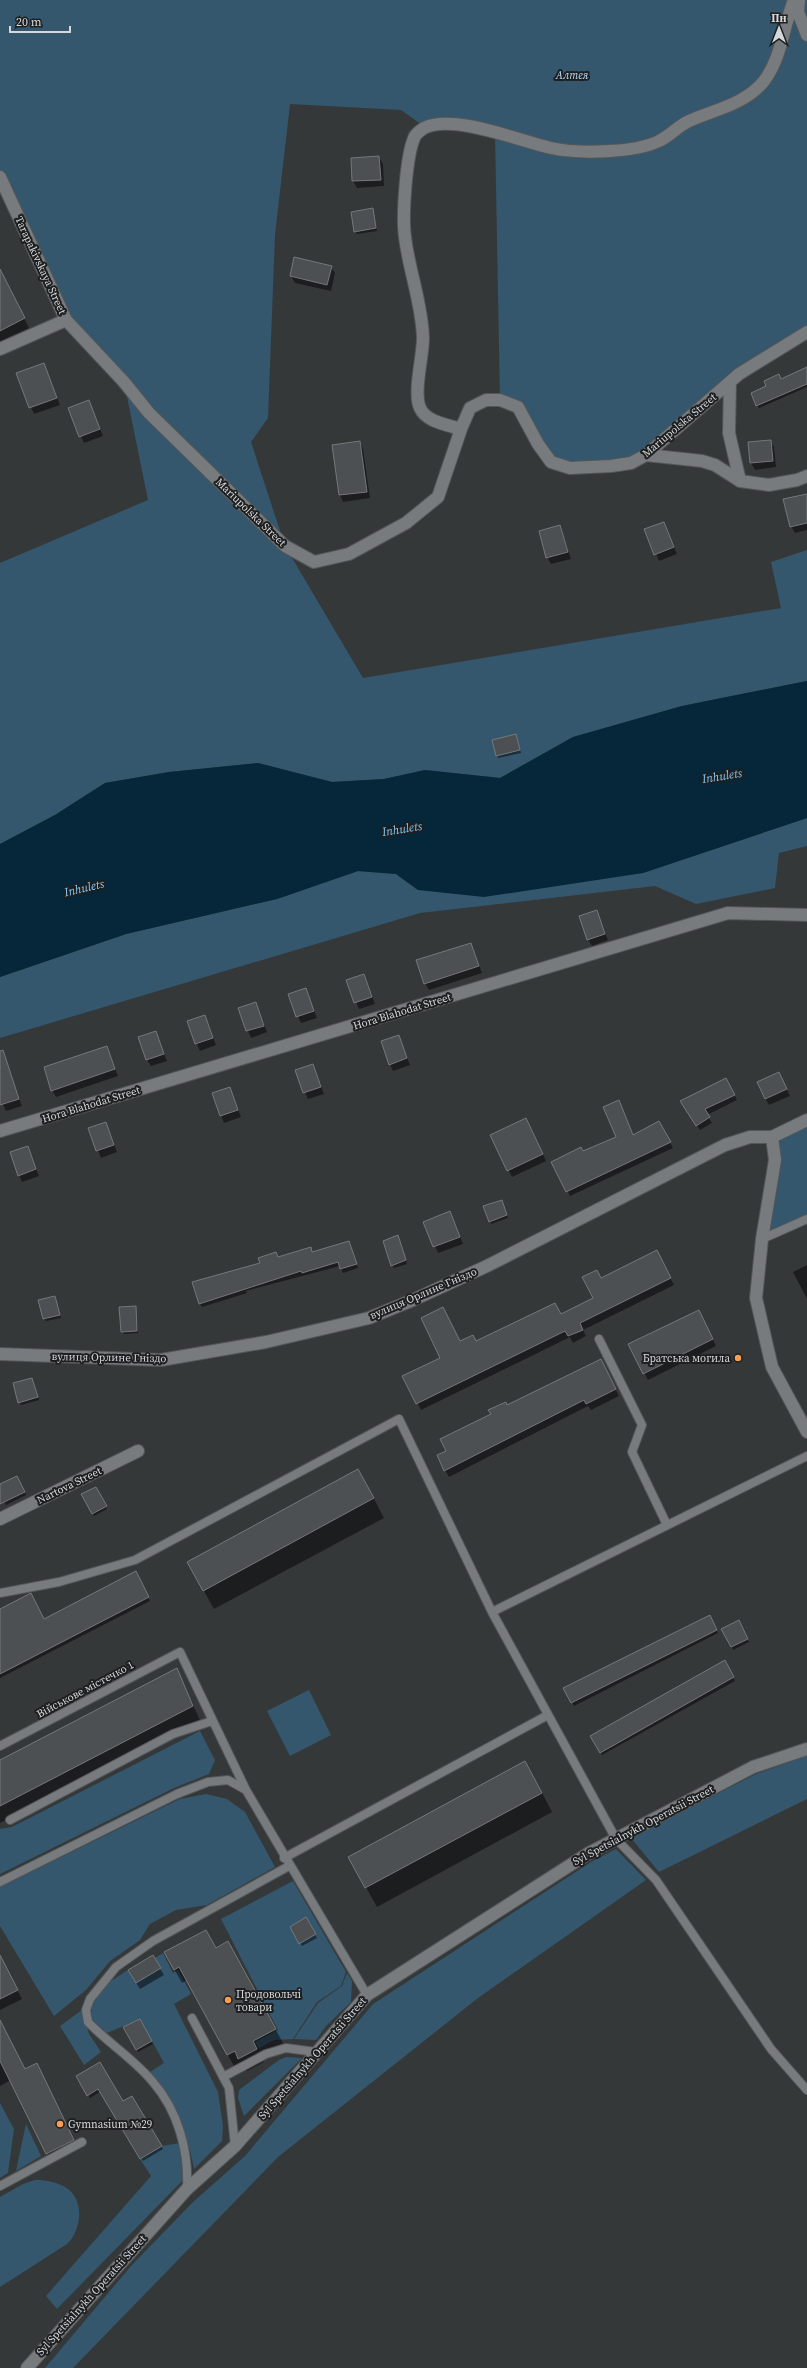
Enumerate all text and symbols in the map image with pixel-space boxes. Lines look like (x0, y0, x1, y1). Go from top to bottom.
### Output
scale bar (10, 8, 70, 34)
north arrow (759, 8, 799, 48)
text: Пн (771, 11, 787, 26)
text: 20 m (16, 14, 42, 30)
park label: Алтея (555, 68, 589, 83)
street label: Tarapakivskaya Street (11, 214, 70, 317)
street label: Mariupolska Street (639, 390, 720, 461)
street label: Mariupolska Street (212, 475, 289, 550)
water label: Inhulets (700, 765, 744, 787)
water label: Inhulets (380, 818, 424, 840)
water label: Inhulets (62, 876, 106, 901)
street label: Hora Blahodat Street (351, 989, 453, 1034)
street label: Hora Blahodat Street (40, 1082, 142, 1127)
street label: вулиця Орлине Гніздо (367, 1264, 479, 1323)
street label: вулиця Орлине Гніздо (51, 1349, 167, 1366)
place label: Братська могила (643, 1351, 730, 1366)
marker: Братська могила (733, 1353, 743, 1363)
street label: Nartova Street (34, 1463, 104, 1508)
street label: Військове містечко 1 (34, 1657, 136, 1721)
street label: Syl Spetsialnykh Operatsii Street (570, 1782, 717, 1869)
place label: Продовольчі товари (236, 1987, 301, 2015)
street label: Syl Spetsialnykh Operatsii Street (255, 1994, 370, 2123)
marker: Продовольчі товари (223, 1995, 233, 2005)
place label: Gymnasium №29 (68, 2117, 152, 2132)
marker: Gymnasium №29 (55, 2119, 65, 2129)
street label: Syl Spetsialnykh Operatsii Street (33, 2231, 150, 2359)

